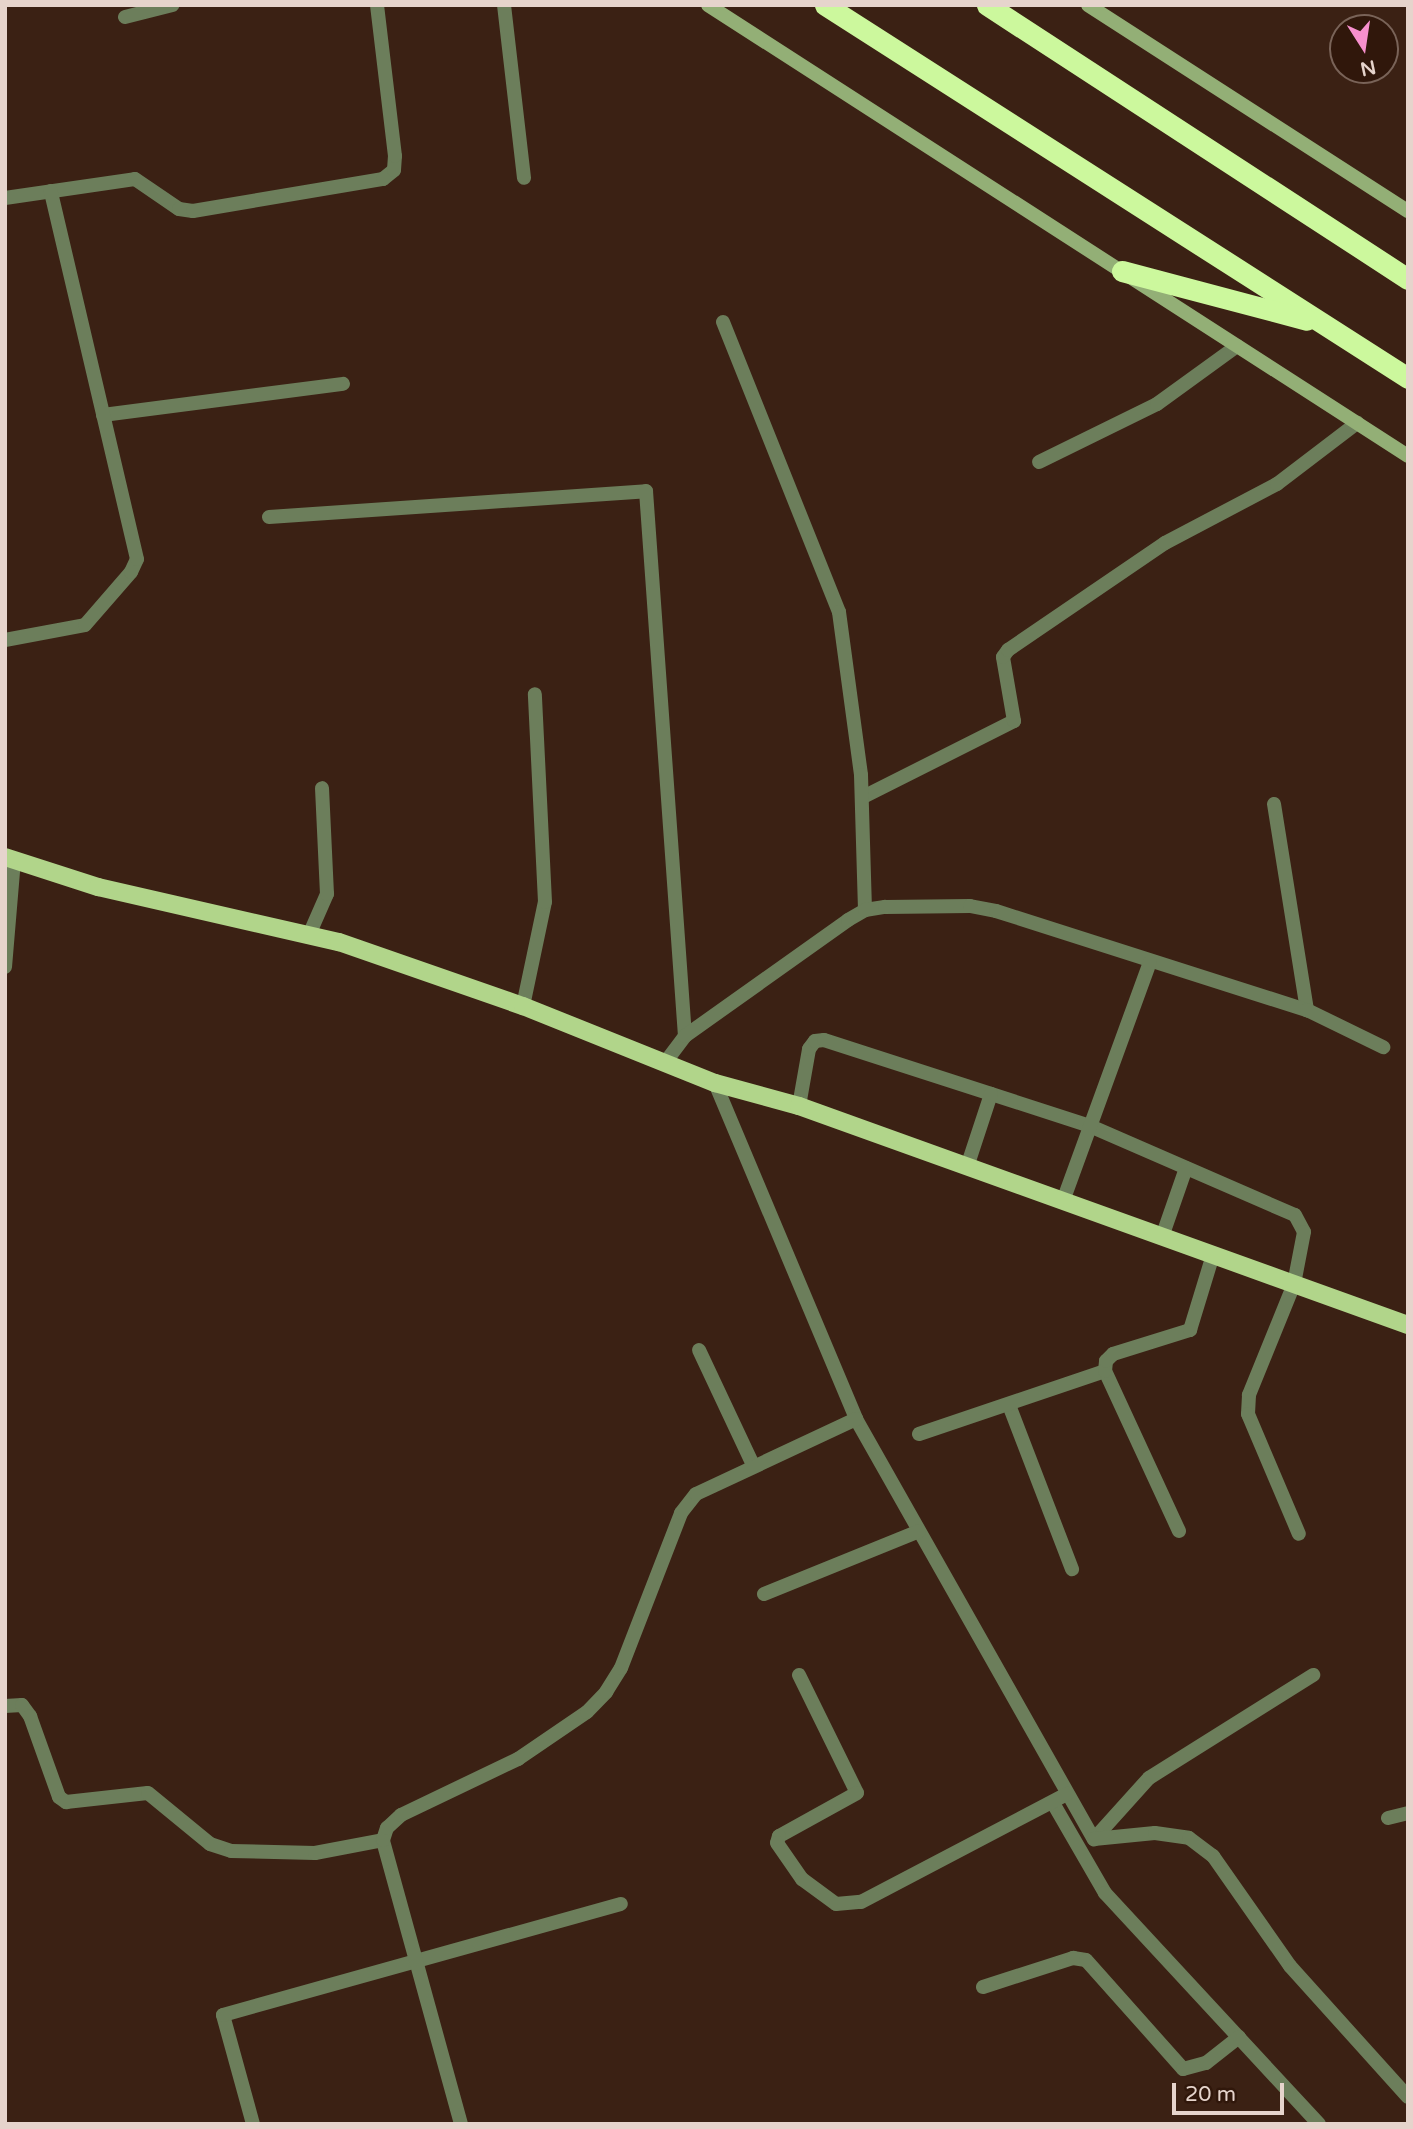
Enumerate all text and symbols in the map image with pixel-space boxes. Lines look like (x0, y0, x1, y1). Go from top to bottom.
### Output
north arrow (1329, 14, 1399, 84)
text: N (1358, 55, 1378, 80)
scale bar (1175, 2070, 1287, 2114)
text: 20 m (1185, 2082, 1236, 2107)

